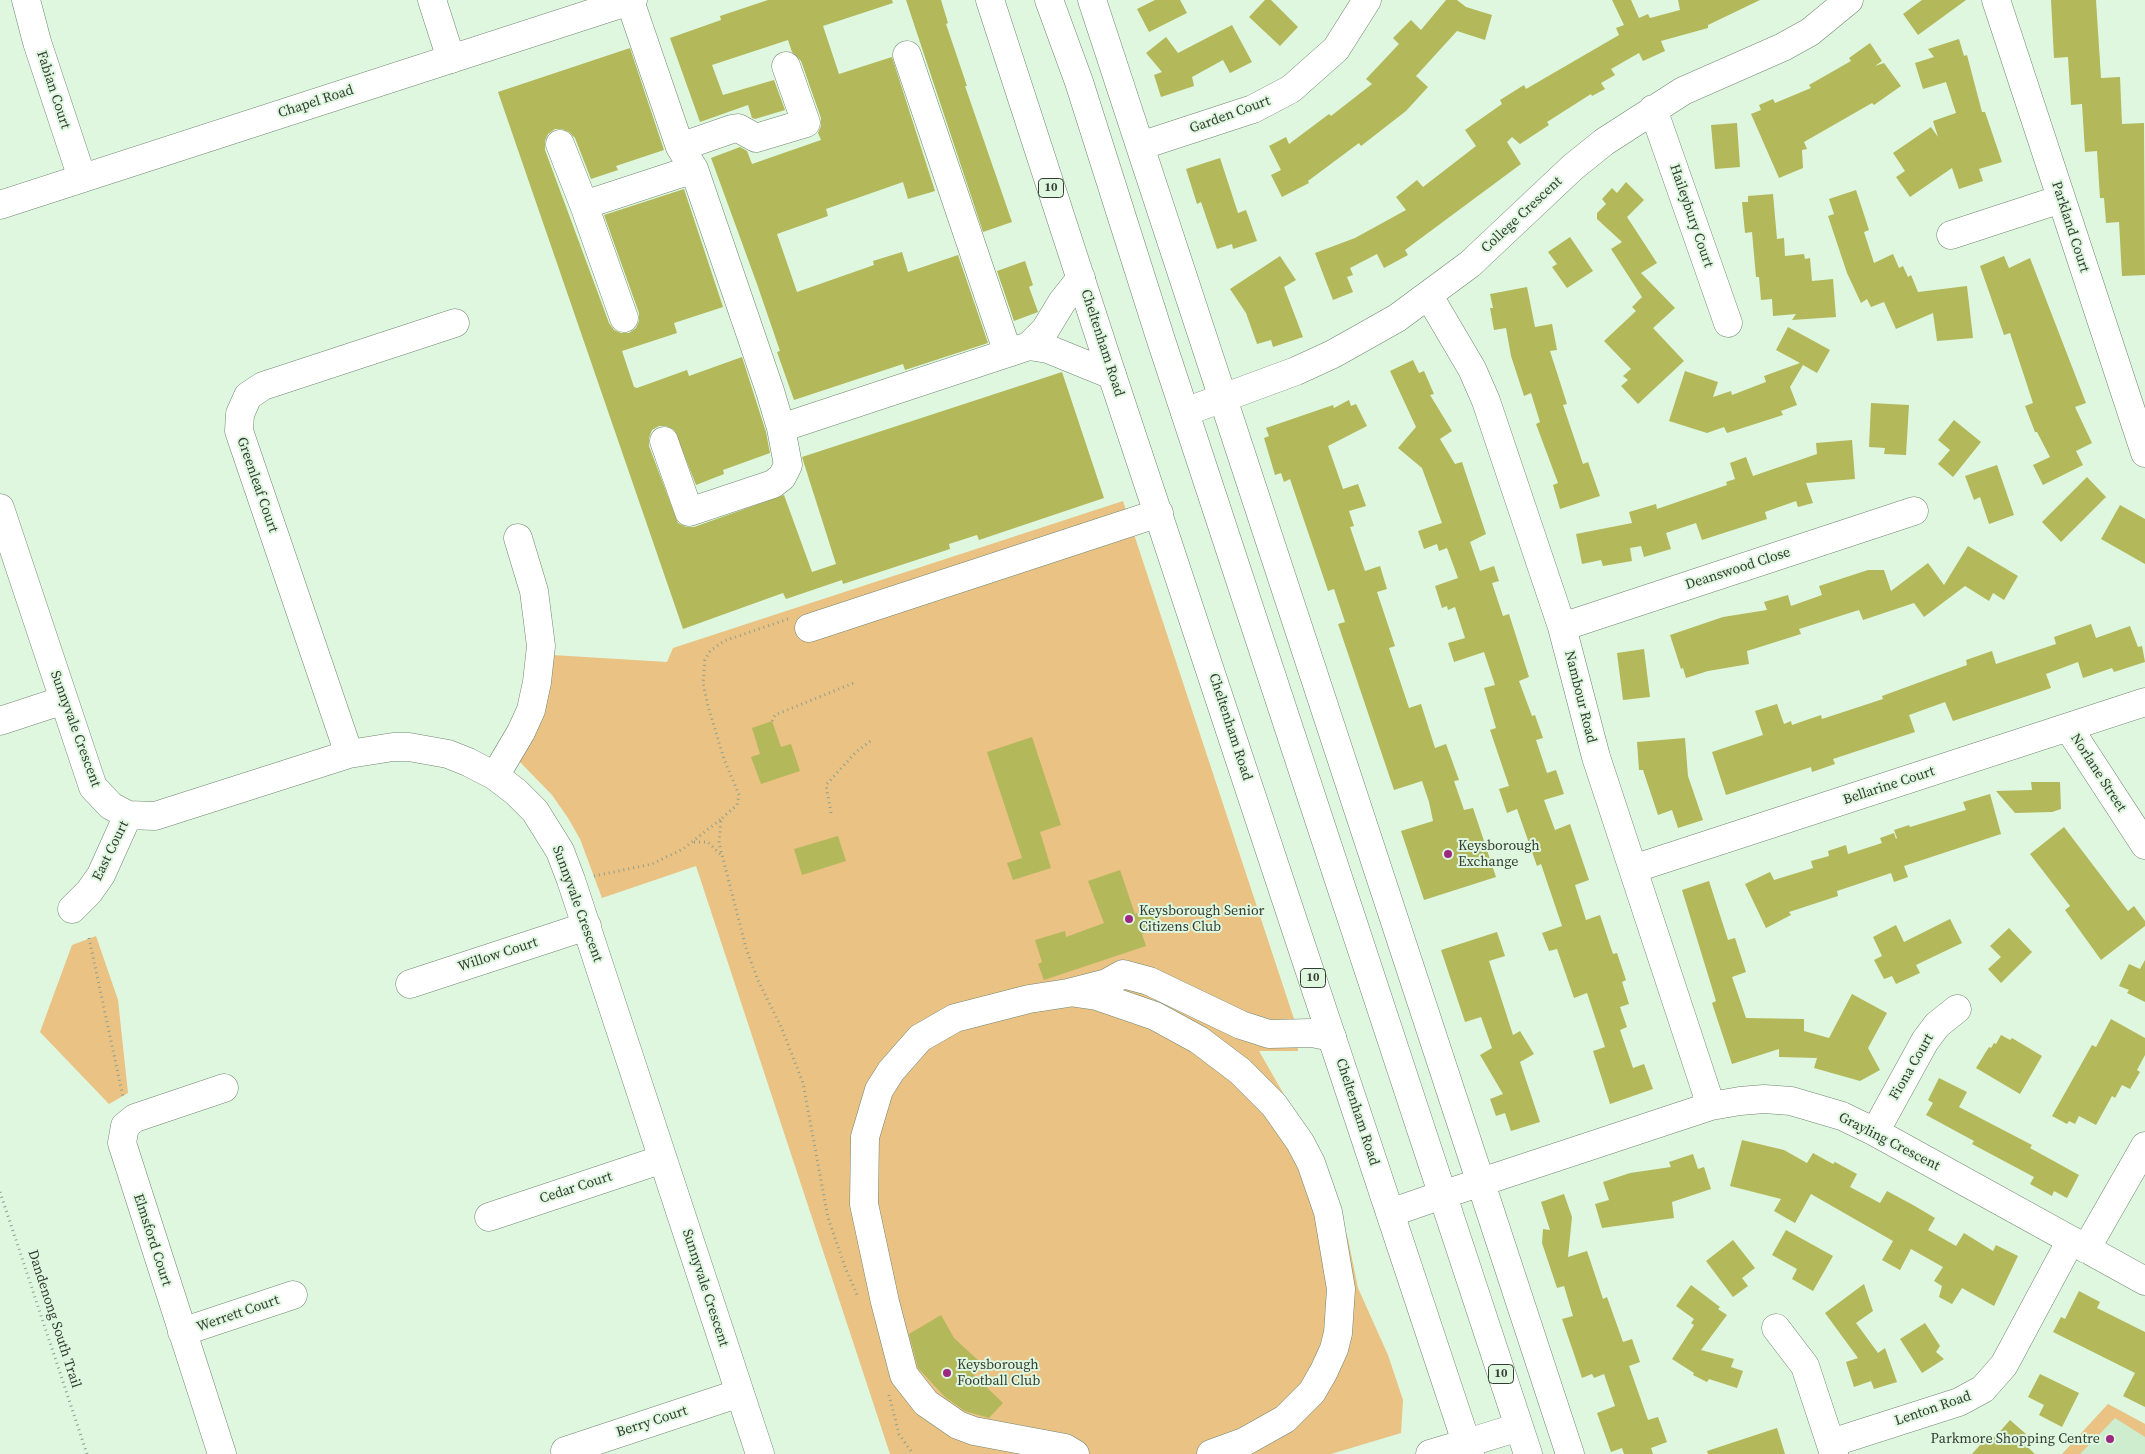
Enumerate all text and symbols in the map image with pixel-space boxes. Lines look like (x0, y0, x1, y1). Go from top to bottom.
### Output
street label: Fabian Court (32, 49, 74, 131)
street label: Chapel Road (276, 82, 356, 122)
street label: Garden Court (1187, 93, 1273, 137)
street label: Haileybury Court (1665, 162, 1717, 270)
street label: College Crescent (1478, 173, 1566, 257)
road number: 10 (1038, 178, 1064, 198)
street label: Parkland Court (2047, 179, 2093, 275)
street label: Cheltenham Road (1077, 287, 1127, 399)
street label: Greenleaf Court (233, 435, 281, 535)
street label: Deanswood Close (1683, 544, 1793, 594)
street label: Nambour Road (1560, 649, 1600, 745)
street label: Sunnyvale Crescent (46, 669, 104, 789)
street label: Cheltenham Road (1205, 671, 1255, 783)
street label: Norlane Street (2067, 731, 2129, 815)
street label: Bellarine Court (1841, 763, 1937, 809)
street label: East Court (89, 818, 133, 884)
place label: Keysborough Exchange (1458, 838, 1540, 870)
street label: Sunnyvale Crescent (548, 844, 606, 964)
marker: Keysborough Exchange (1442, 848, 1454, 860)
place label: Keysborough Senior Citizens Club (1139, 903, 1265, 936)
marker: Keysborough Senior Citizens Club (1123, 913, 1135, 925)
street label: Willow Court (456, 934, 540, 976)
road number: 10 (1300, 968, 1326, 988)
street label: Fiona Court (1886, 1031, 1938, 1103)
street label: Cheltenham Road (1332, 1056, 1382, 1168)
street label: Grayling Crescent (1836, 1109, 1942, 1175)
street label: Cedar Court (538, 1168, 614, 1208)
street label: Elmsford Court (129, 1192, 175, 1288)
street label: Sunnyvale Crescent (678, 1227, 732, 1349)
street label: Dandenong South Trail (24, 1248, 84, 1390)
street label: Werrett Court (195, 1292, 281, 1336)
place label: Keysborough Football Club (957, 1357, 1040, 1390)
road number: 10 (1488, 1365, 1514, 1384)
marker: Keysborough Football Club (941, 1367, 953, 1379)
street label: Lenton Road (1893, 1388, 1973, 1430)
street label: Berry Court (614, 1403, 690, 1441)
place label: Parkmore Shopping Centre (1931, 1431, 2100, 1447)
marker: Parkmore Shopping Centre (2104, 1433, 2116, 1445)

